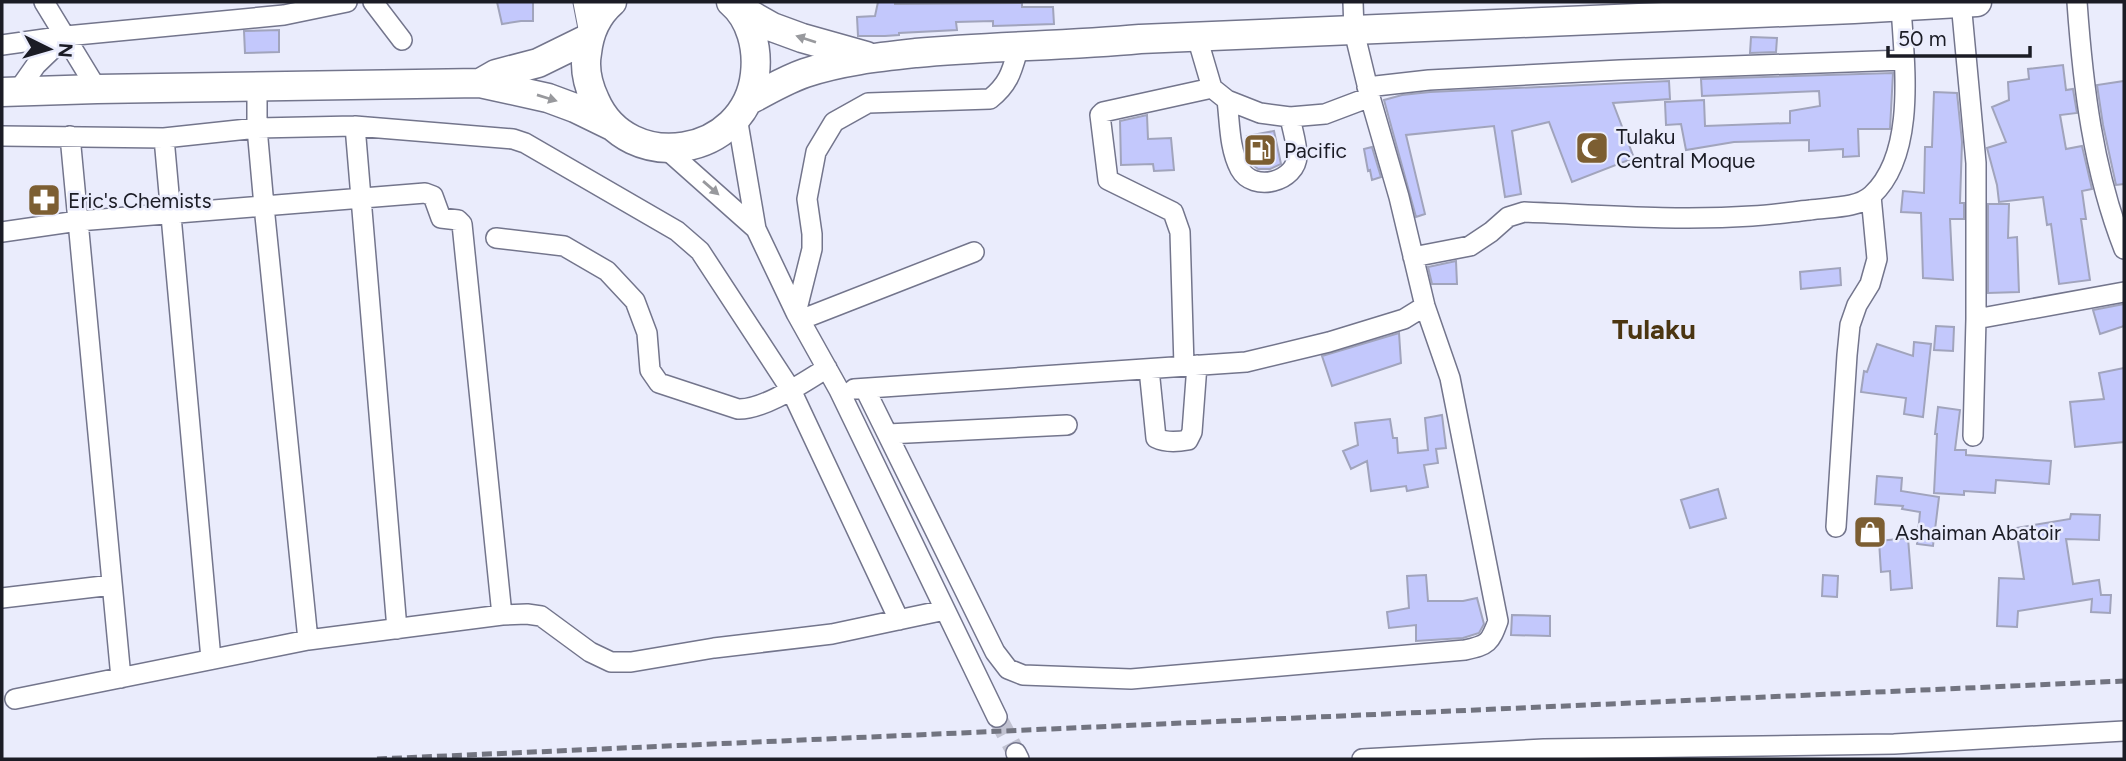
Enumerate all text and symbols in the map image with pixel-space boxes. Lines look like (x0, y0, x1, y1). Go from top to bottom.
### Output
north arrow (14, 14, 84, 84)
scale bar (1888, 14, 2030, 58)
text: 50 m (1898, 26, 1947, 51)
one-way arrow (795, 33, 816, 44)
text: N (53, 42, 78, 59)
one-way arrow (537, 94, 558, 104)
place label: Tulaku Central Moque (1616, 124, 1755, 173)
mosque icon: Tulaku Central Moque (1573, 129, 1611, 167)
fuel station icon: Pacific (1241, 131, 1279, 169)
place label: Pacific (1284, 138, 1347, 163)
one-way arrow (702, 180, 720, 196)
pharmacy icon: Eric's Chemists (25, 181, 63, 219)
place label: Eric's Chemists (68, 188, 212, 213)
district label: Tulaku (1612, 312, 1696, 346)
shop icon: Ashaiman Abatoir (1851, 513, 1889, 551)
place label: Ashaiman Abatoir (1895, 520, 2061, 545)

